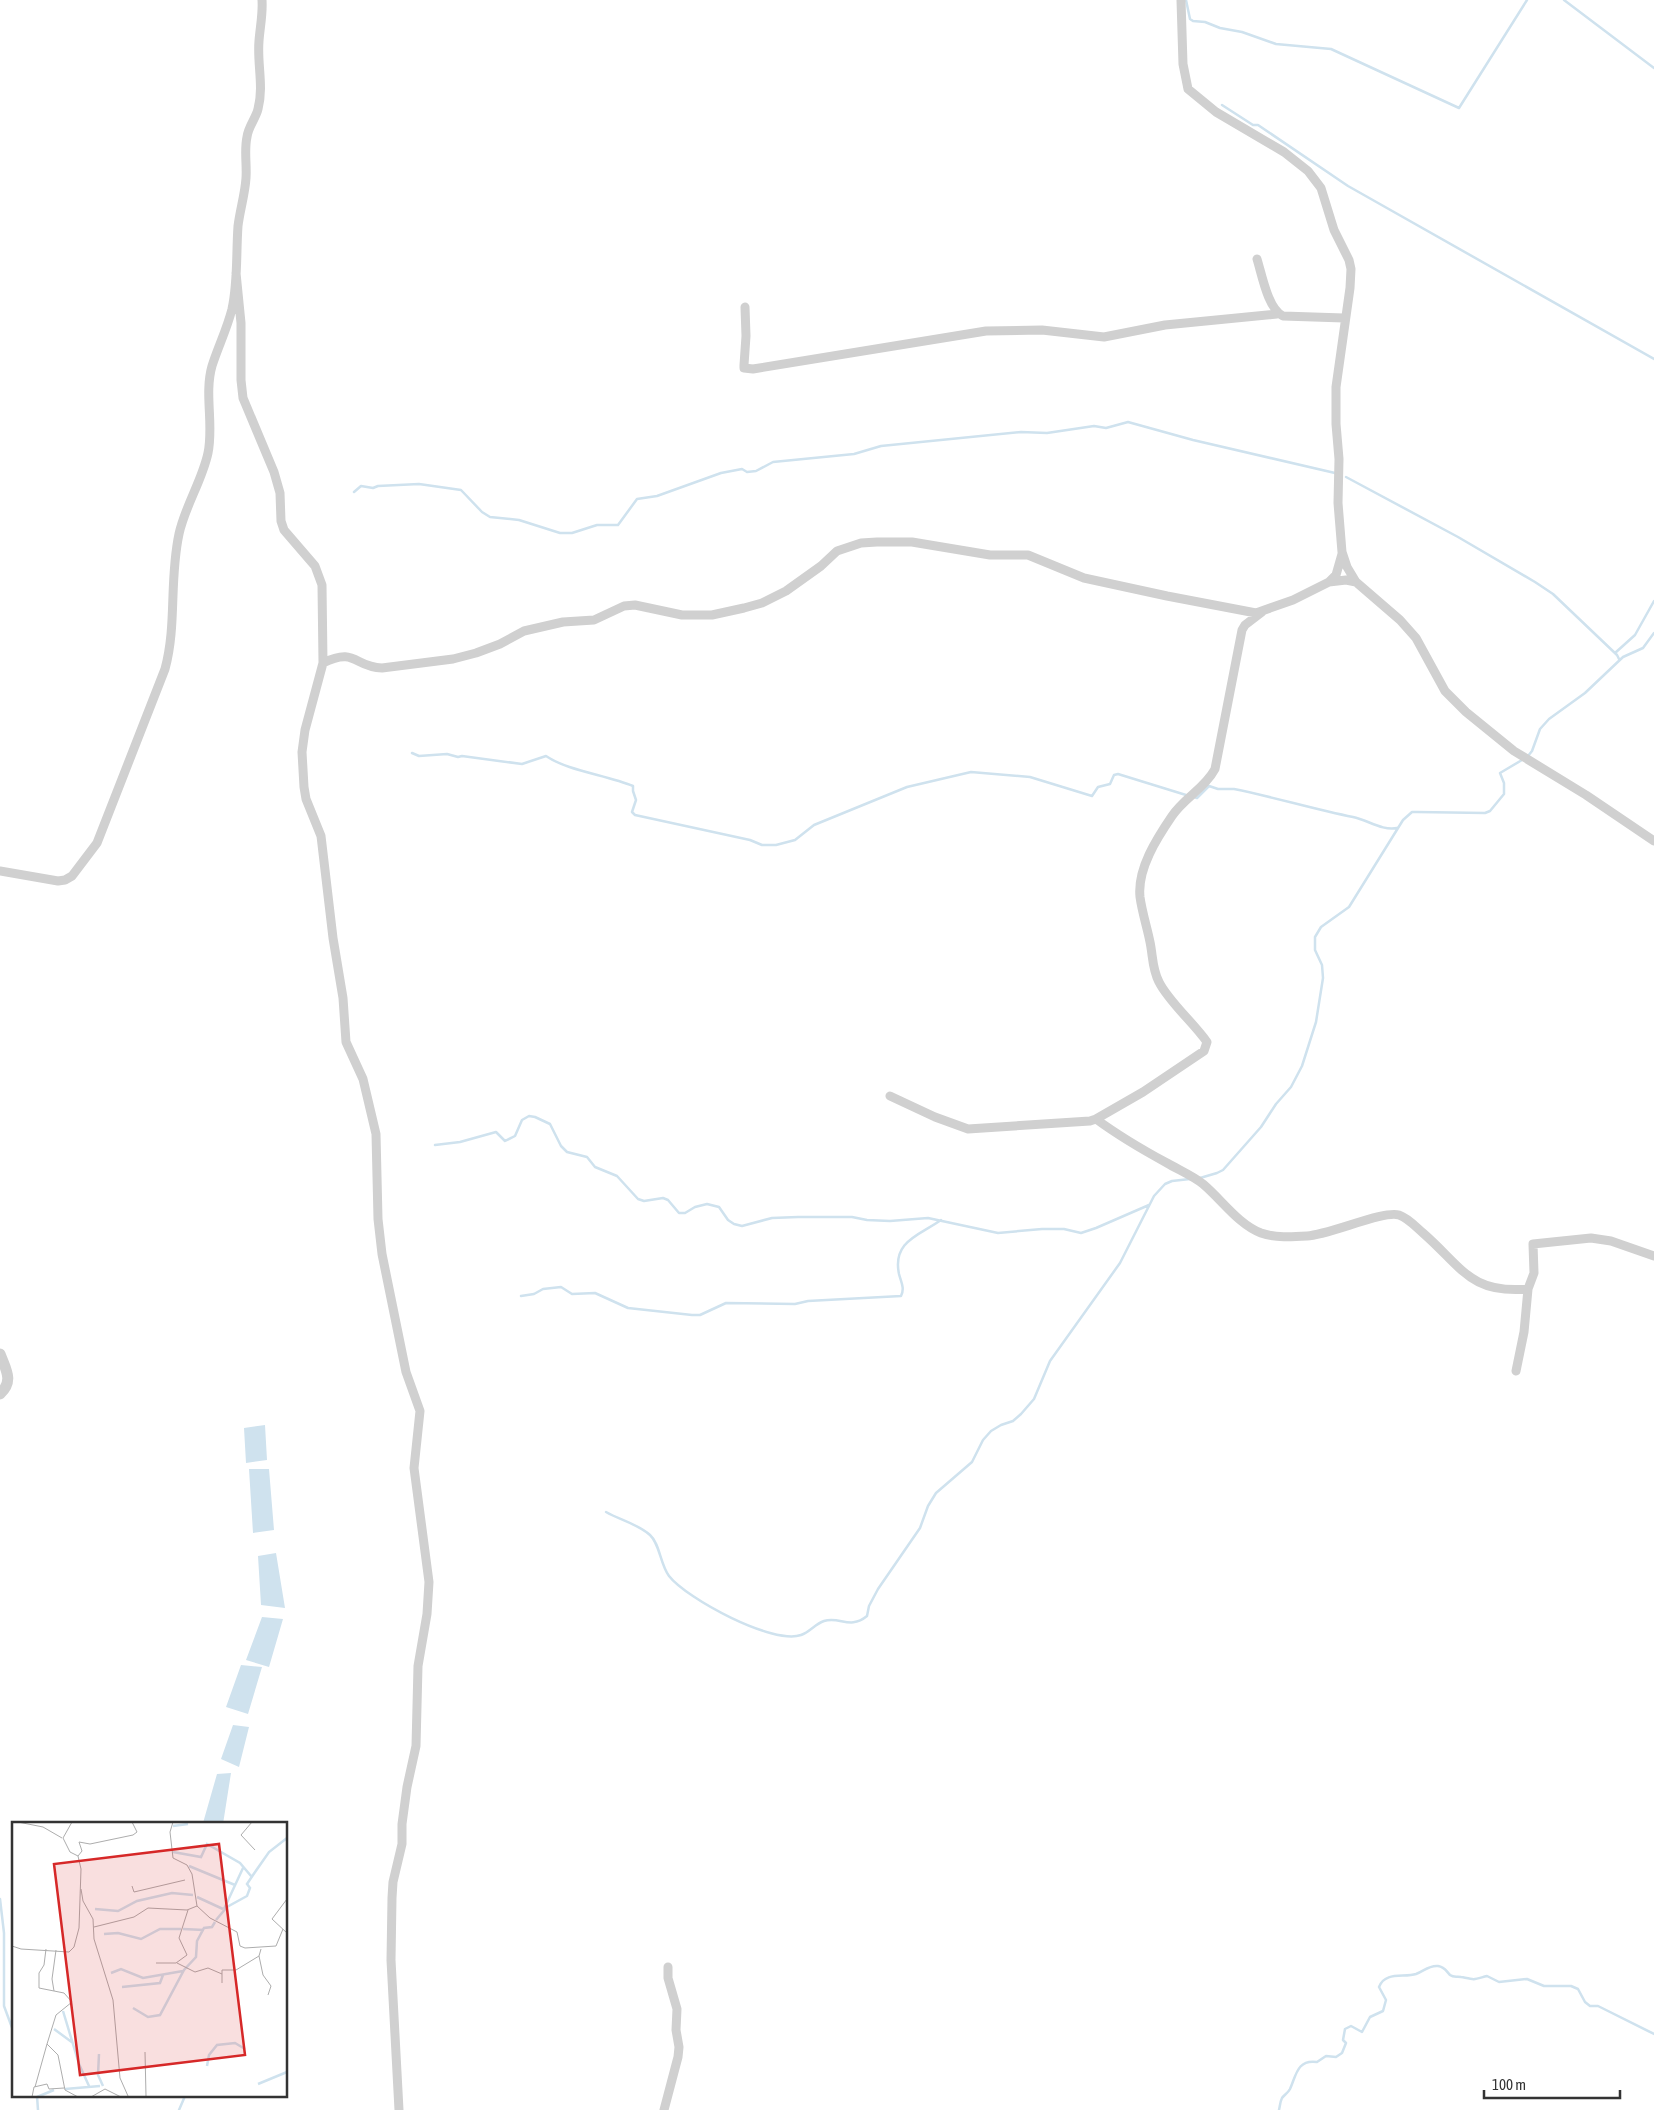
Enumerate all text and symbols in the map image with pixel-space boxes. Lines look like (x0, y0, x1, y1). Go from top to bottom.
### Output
inset map (12, 1822, 288, 2098)
scale bar (1484, 2068, 1620, 2100)
text: 100 m (1492, 2076, 1526, 2093)

